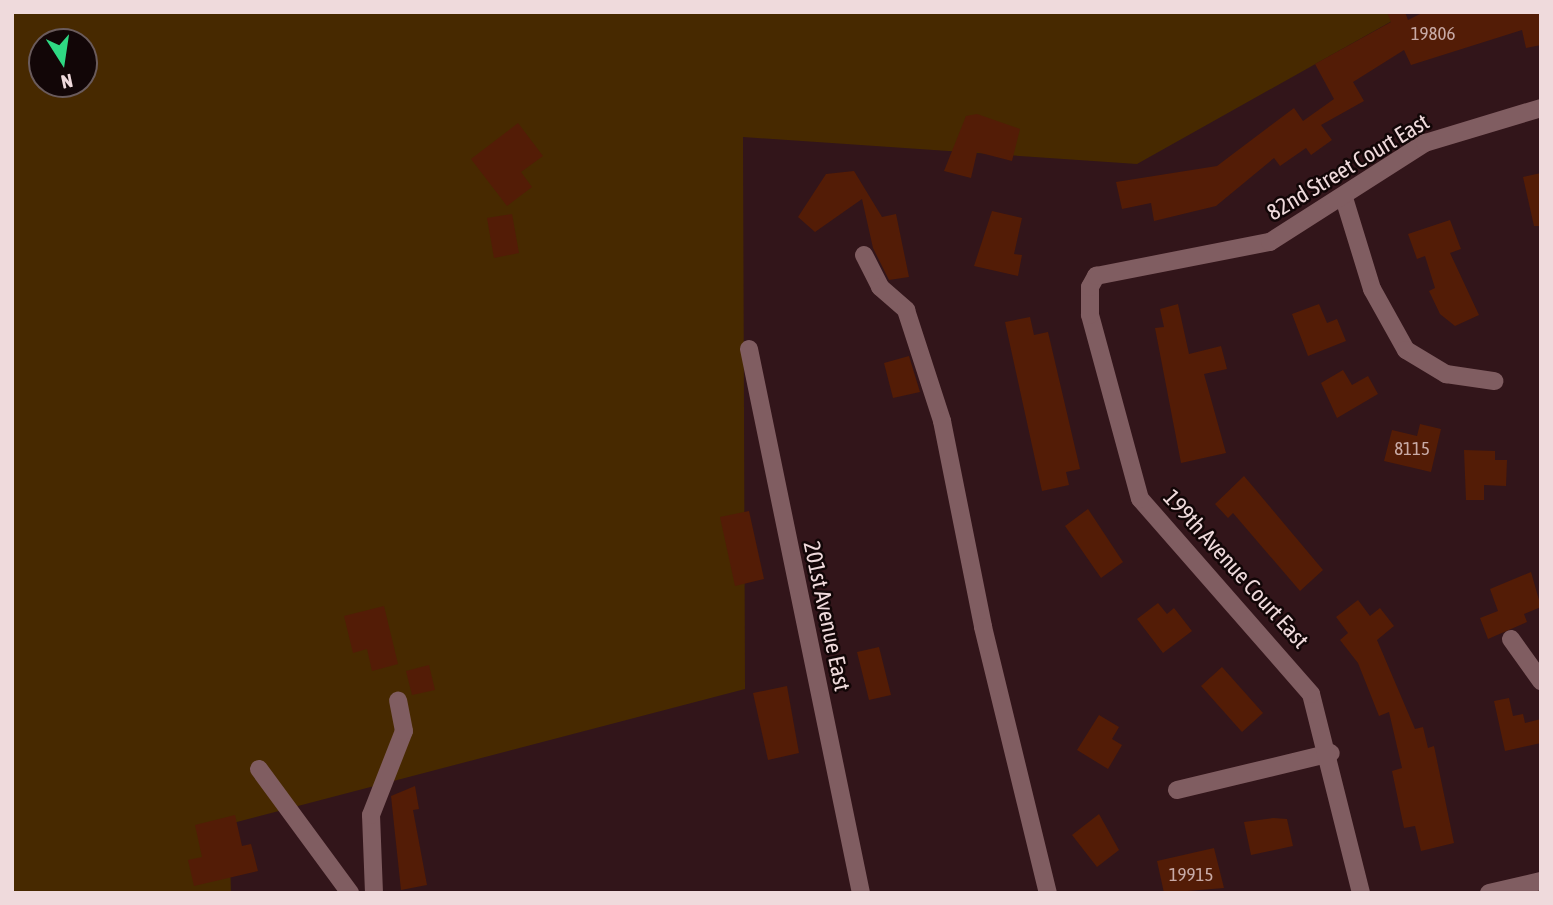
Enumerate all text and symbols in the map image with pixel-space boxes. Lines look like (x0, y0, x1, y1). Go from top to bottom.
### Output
house number: 19806 (1411, 23, 1455, 45)
north arrow (28, 28, 98, 98)
text: N (59, 70, 75, 94)
street label: 82nd Street Court East (1262, 108, 1434, 226)
house number: 8115 (1394, 438, 1430, 460)
street label: 199th Avenue Court East (1157, 484, 1315, 654)
street label: 201st Avenue East (798, 539, 856, 693)
house number: 19915 (1169, 864, 1213, 886)

